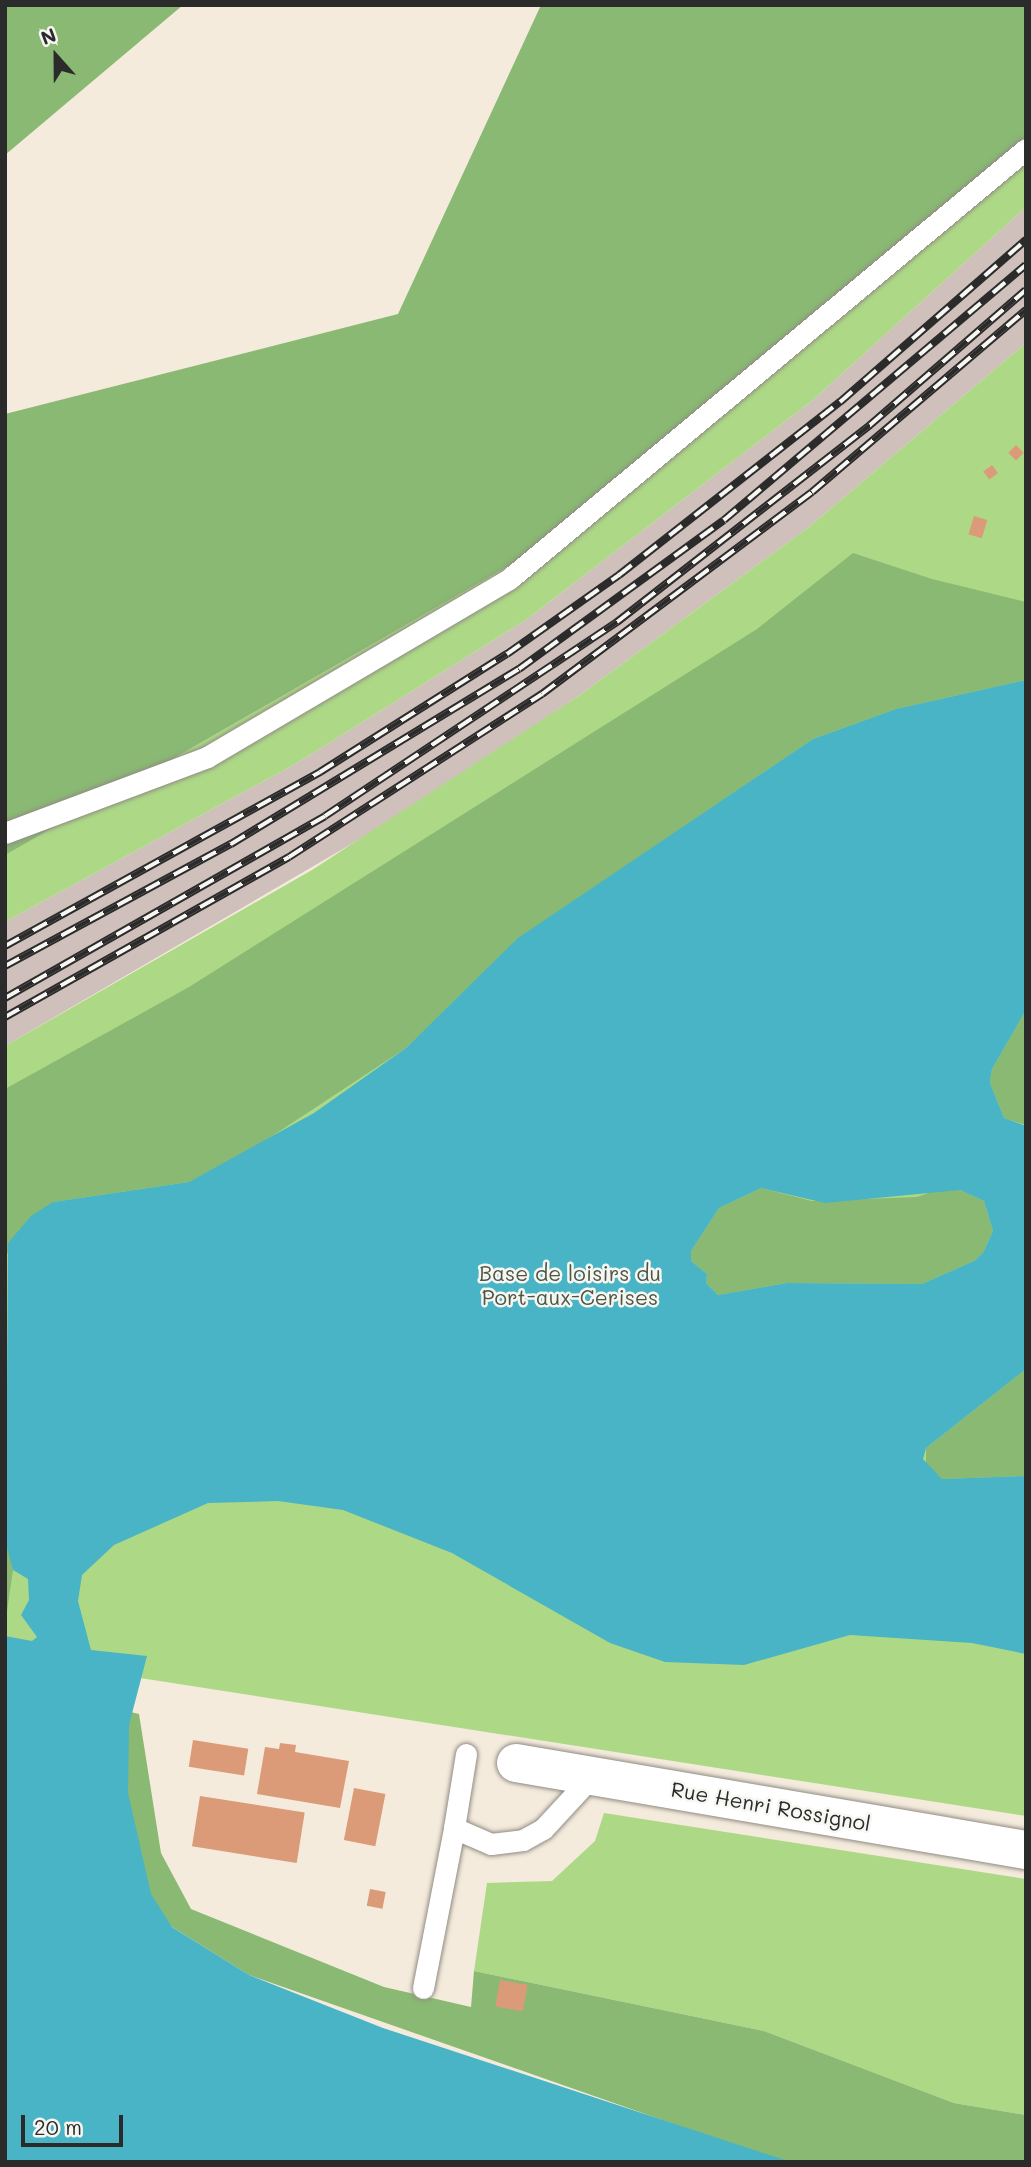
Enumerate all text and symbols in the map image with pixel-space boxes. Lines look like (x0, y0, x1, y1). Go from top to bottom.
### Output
north arrow (21, 21, 91, 91)
text: N (37, 22, 59, 50)
park label: Base de loisirs du Port-aux-Cerises (479, 1260, 661, 1310)
street label: Rue Henri Rossignol (669, 1776, 873, 1836)
scale bar (24, 2100, 126, 2144)
text: 20 m (34, 2113, 82, 2140)

